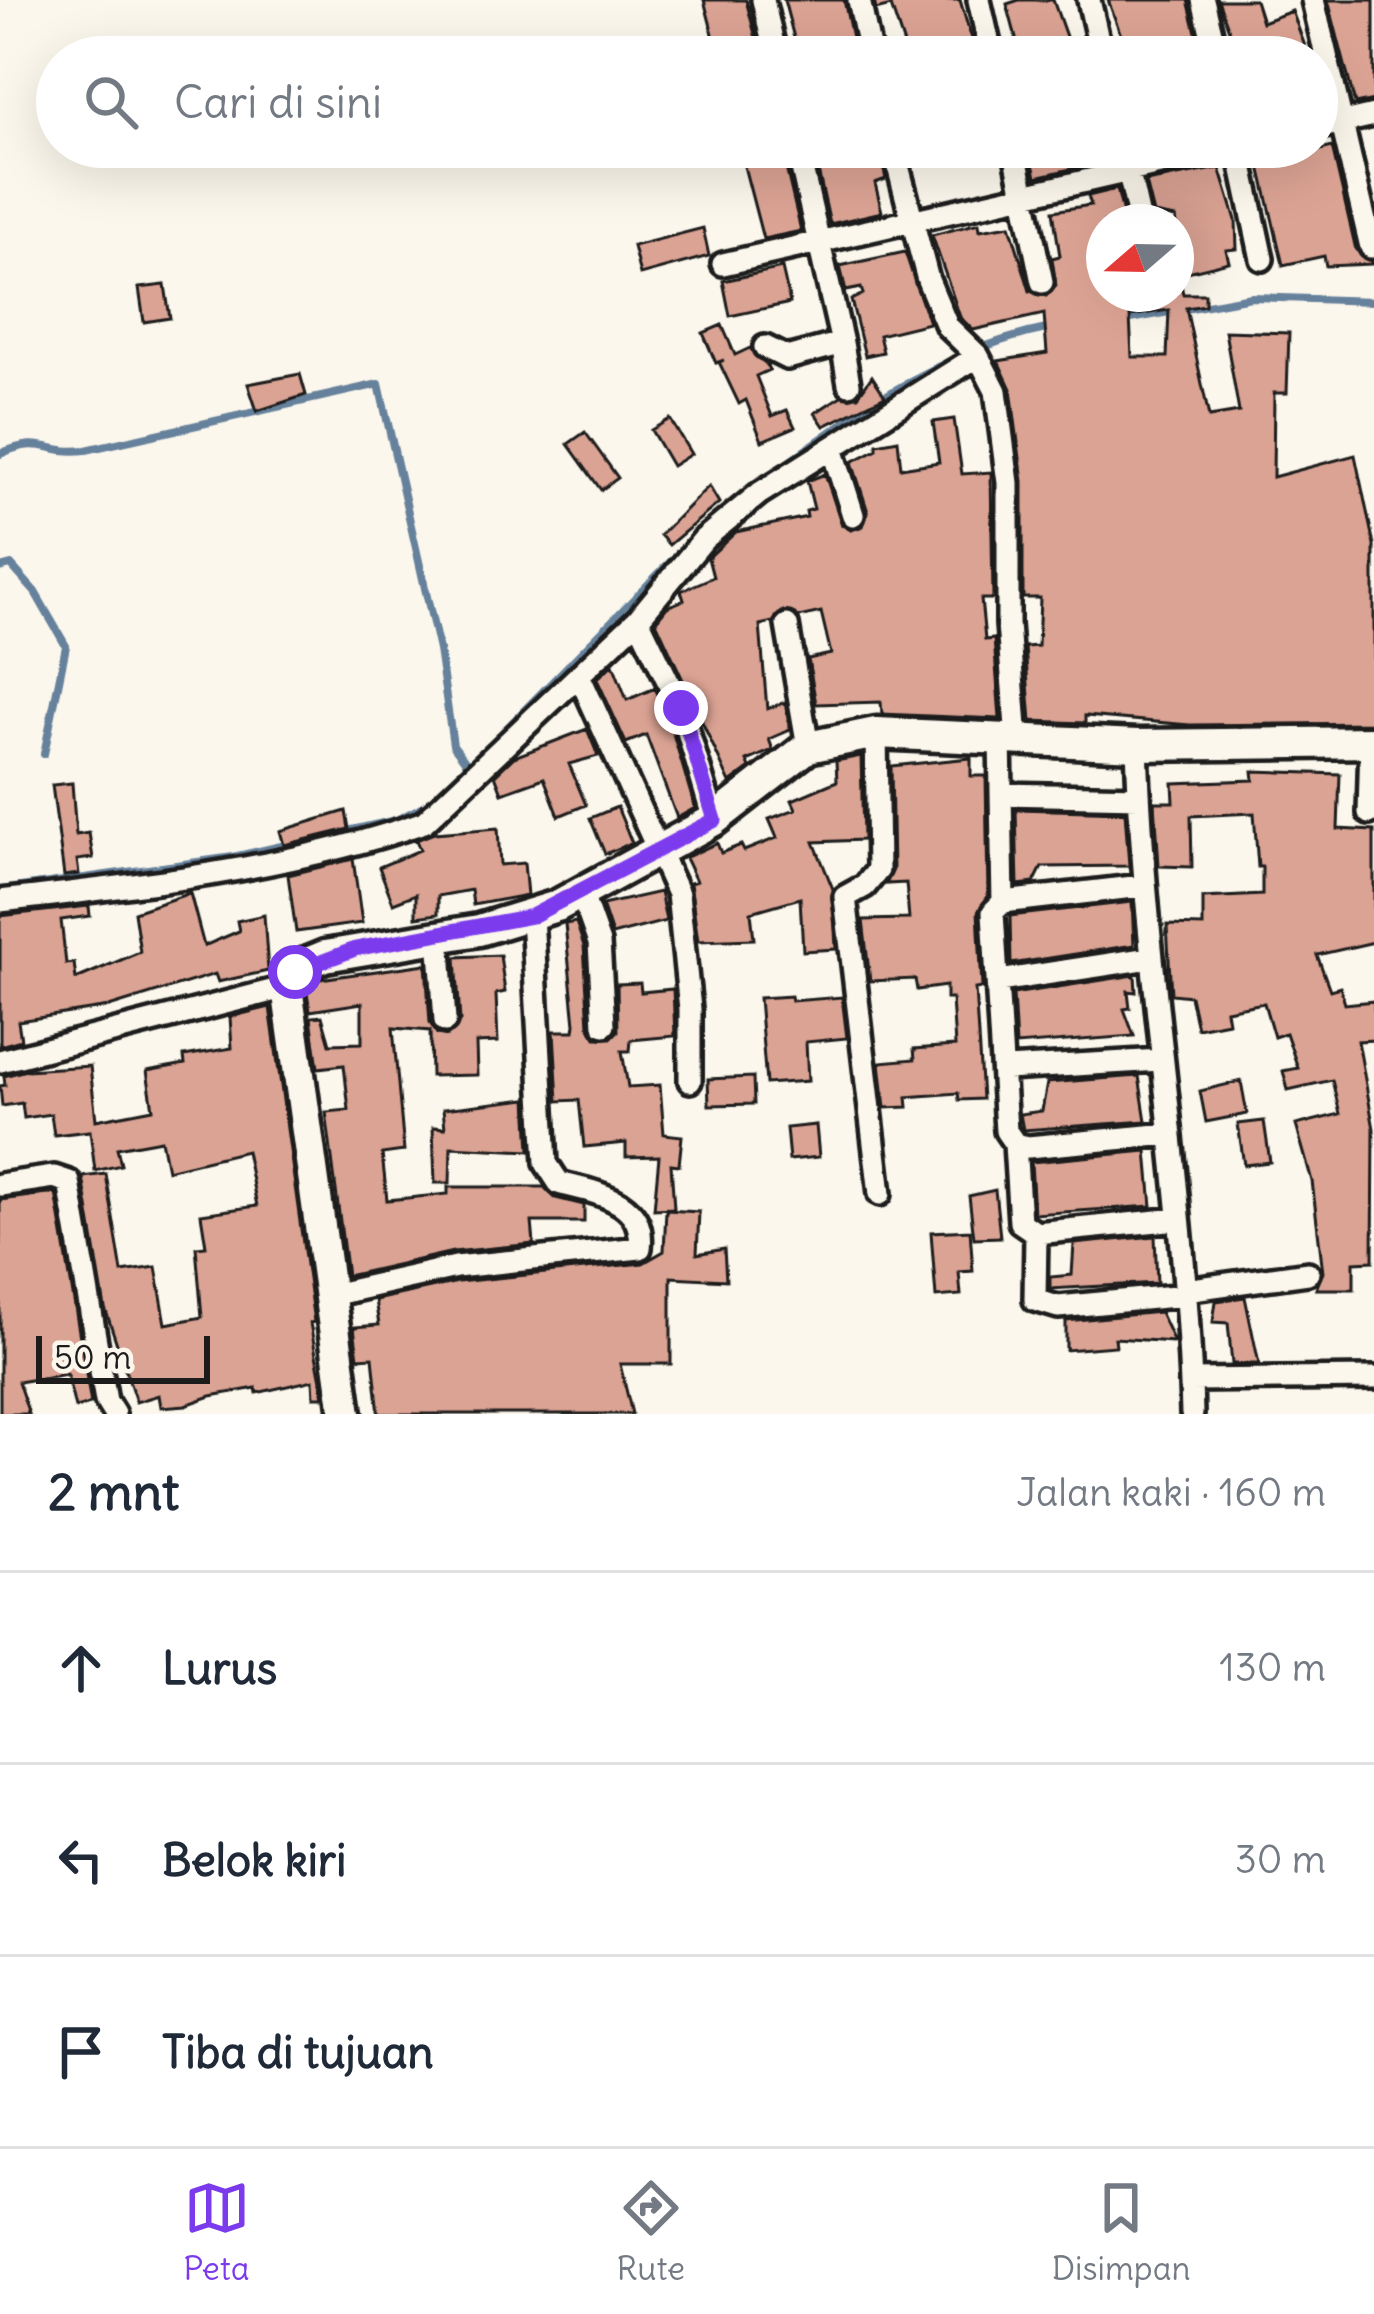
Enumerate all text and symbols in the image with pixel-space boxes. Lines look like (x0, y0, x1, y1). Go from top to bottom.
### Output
search box (36, 36, 1338, 168)
icon: search (78, 69, 144, 135)
text: Cari di sini (174, 74, 382, 130)
north arrow (1086, 204, 1194, 312)
route end (654, 681, 708, 735)
route start (268, 945, 322, 999)
scale bar (36, 1330, 210, 1383)
text: 50 m (54, 1336, 131, 1378)
text: 2 mnt (48, 1460, 179, 1524)
text: Jalan kaki · 160 m (1016, 1468, 1326, 1517)
icon: ahead (48, 1635, 114, 1701)
text: Lurus (162, 1640, 277, 1696)
text: 130 m (1219, 1643, 1326, 1692)
icon: left (48, 1827, 114, 1893)
text: Belok kiri (162, 1832, 346, 1888)
text: 30 m (1235, 1835, 1326, 1884)
icon: arrive (48, 2019, 114, 2085)
text: Tiba di tujuan (162, 2024, 433, 2080)
tab: Peta (183, 2175, 250, 2289)
tab: Rute (616, 2175, 685, 2289)
tab: Disimpan (1052, 2175, 1191, 2289)

